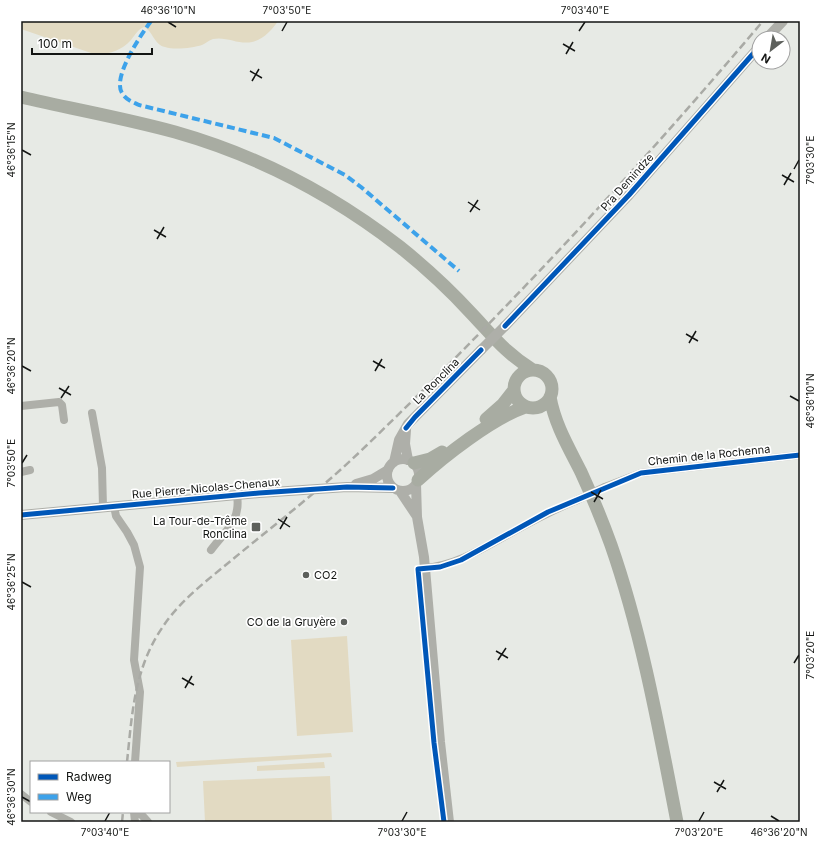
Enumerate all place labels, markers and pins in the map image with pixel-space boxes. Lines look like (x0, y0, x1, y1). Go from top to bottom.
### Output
place label: La Tour-de-Trême Ronclina (153, 514, 247, 541)
marker: La Tour-de-Trême Ronclina (250, 521, 262, 533)
place label: CO2 (314, 568, 337, 582)
marker: CO2 (301, 570, 311, 580)
place label: CO de la Gruyère (247, 615, 336, 629)
marker: CO de la Gruyère (339, 617, 349, 627)

